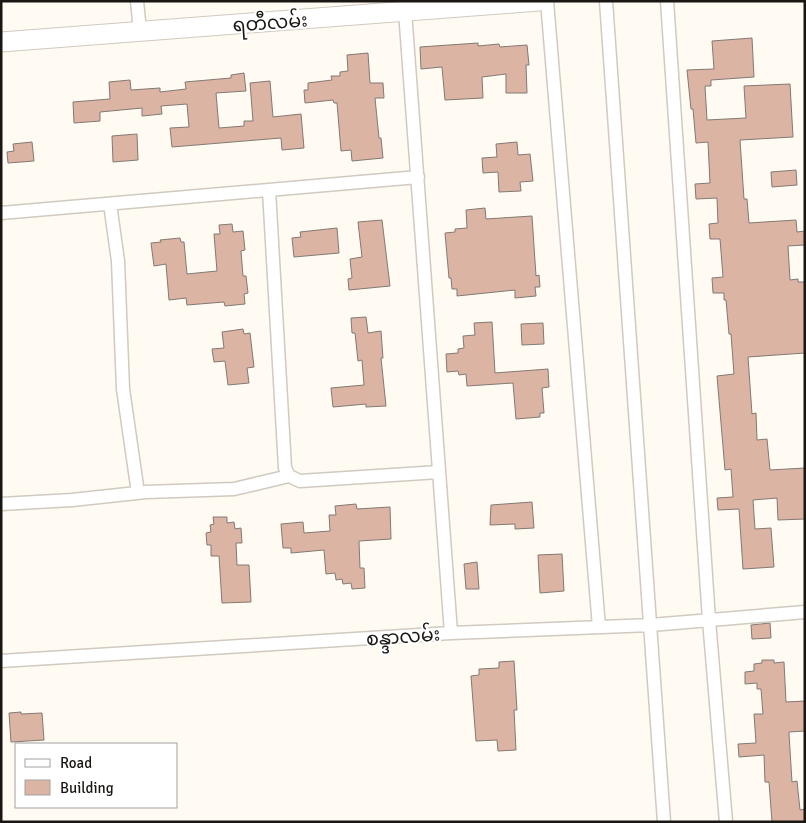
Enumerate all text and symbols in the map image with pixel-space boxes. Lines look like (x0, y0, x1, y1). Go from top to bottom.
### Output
street label: ရတီလမ်း (231, 5, 309, 41)
street label: စန္ဒာလမ်း (365, 619, 441, 655)
legend (15, 743, 178, 808)
text: Road (60, 754, 92, 772)
text: Building (60, 779, 114, 797)

